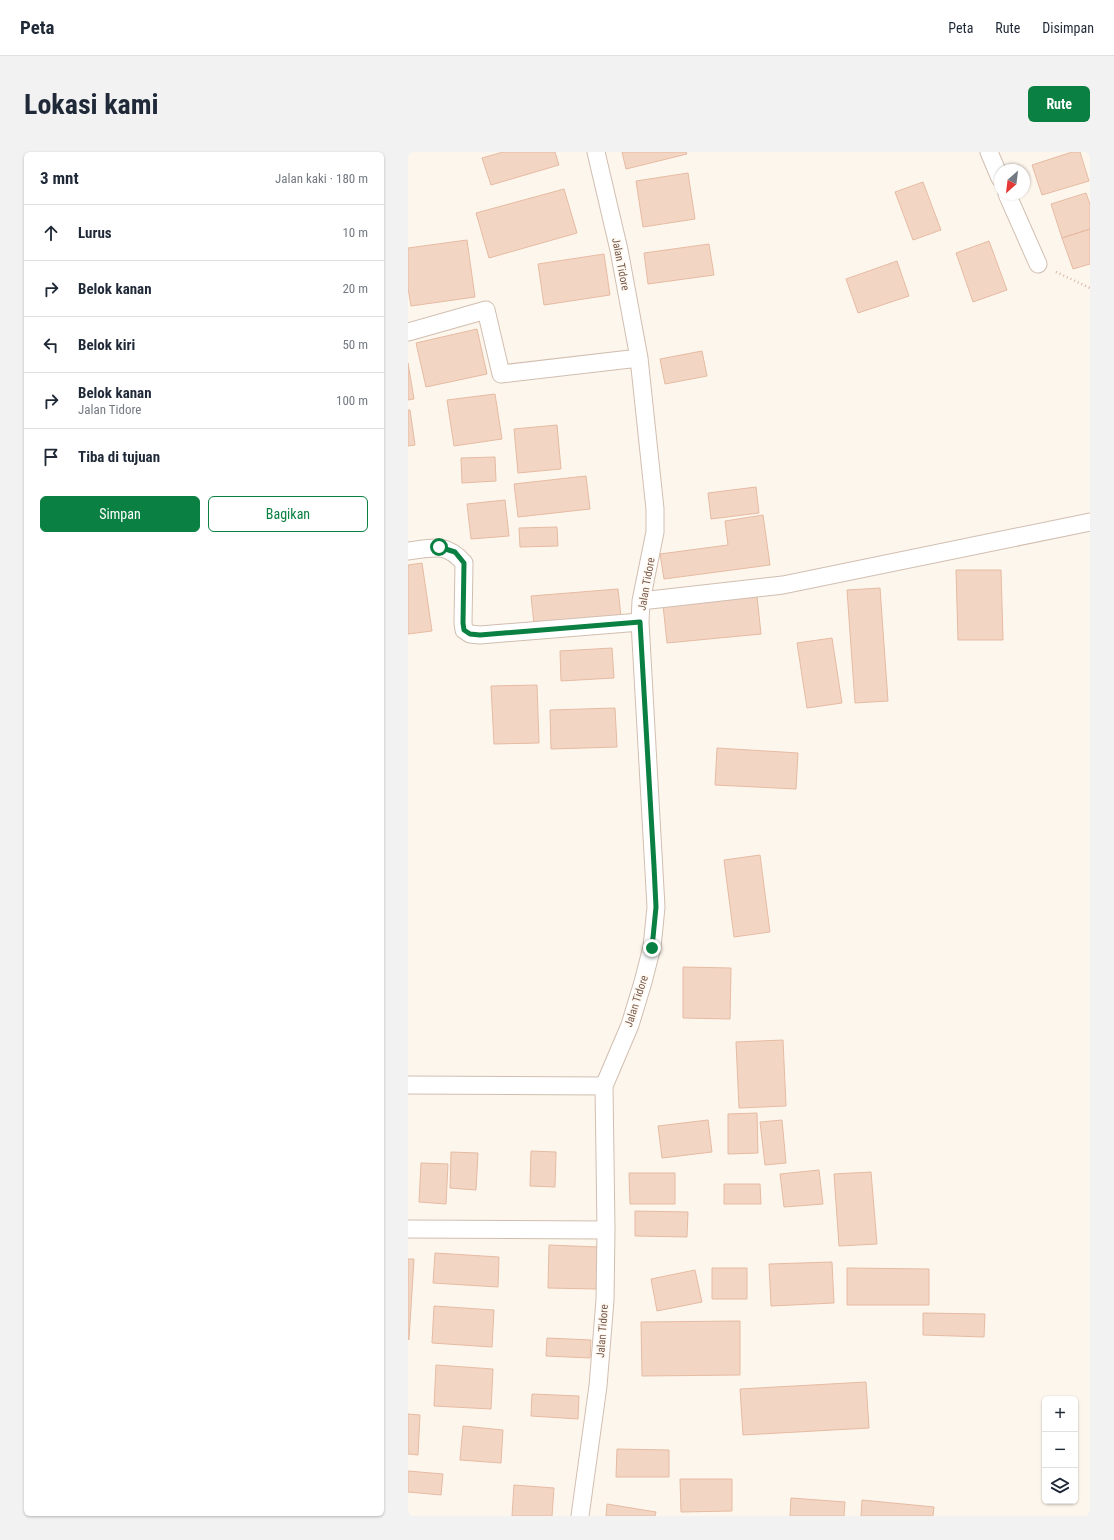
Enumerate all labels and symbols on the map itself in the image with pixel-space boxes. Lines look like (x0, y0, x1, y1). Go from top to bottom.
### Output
north arrow (994, 164, 1030, 200)
street label: Jalan Tidore (609, 237, 632, 292)
route start (430, 538, 448, 556)
street label: Jalan Tidore (635, 557, 658, 612)
route end (643, 939, 661, 957)
street label: Jalan Tidore (622, 974, 651, 1029)
street label: Jalan Tidore (594, 1304, 611, 1358)

